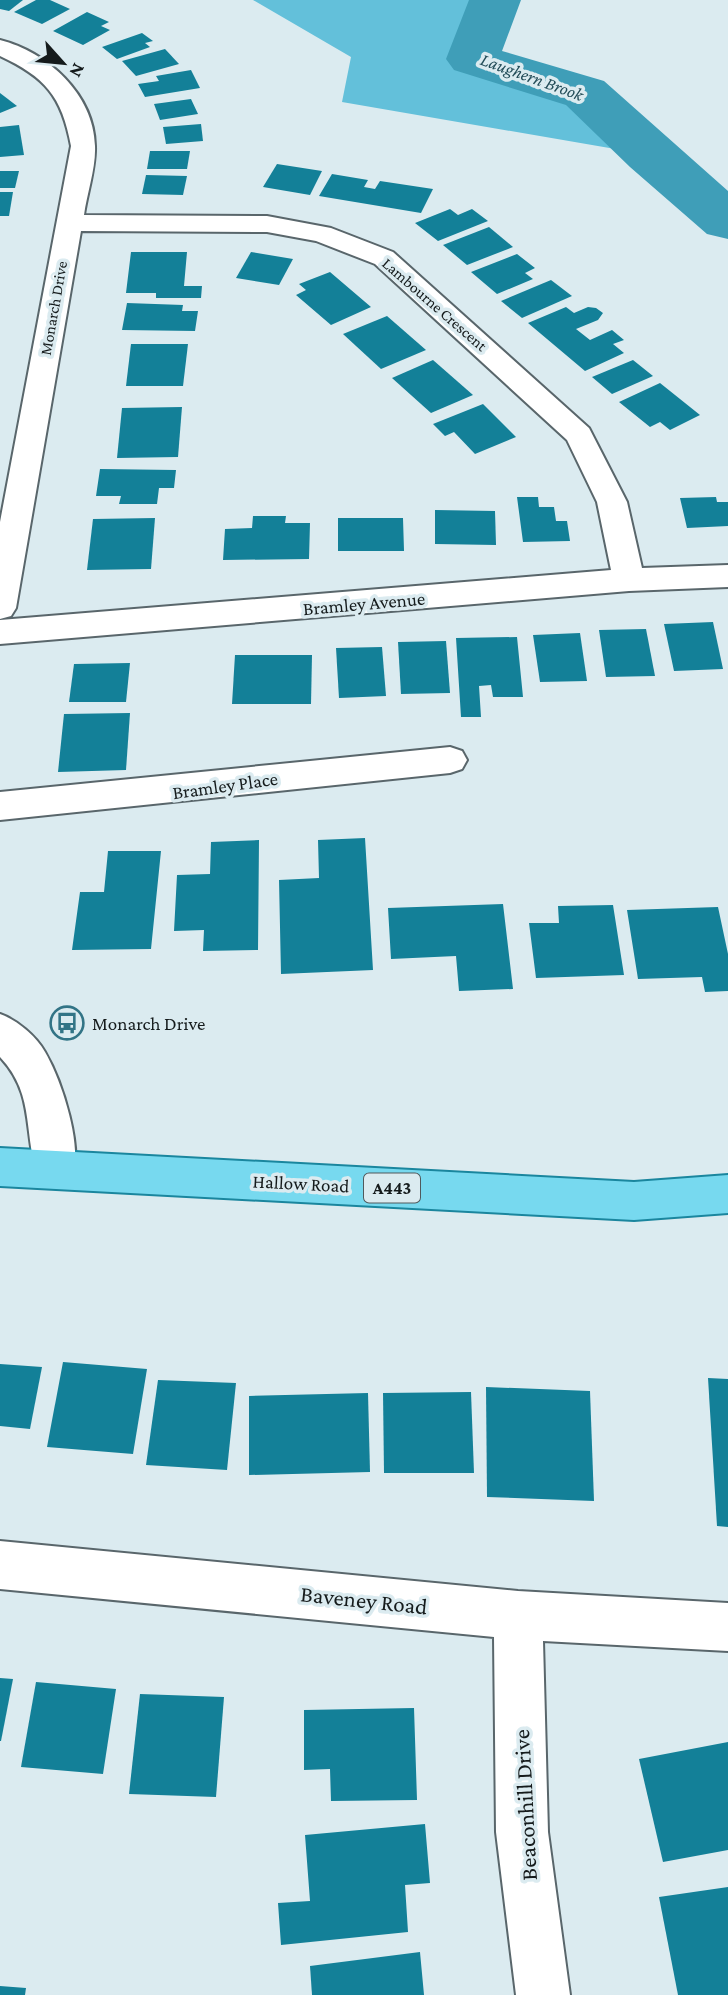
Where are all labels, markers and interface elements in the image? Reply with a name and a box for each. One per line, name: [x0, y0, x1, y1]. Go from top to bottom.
north arrow: [28, 28, 98, 98]
water label: Laughern Brook: [478, 49, 587, 105]
text: N: [65, 60, 90, 81]
street label: Lambourne Crescent: [379, 254, 491, 355]
street label: Monarch Drive: [37, 260, 70, 357]
street label: Bramley Avenue: [302, 588, 426, 619]
street label: Bramley Place: [171, 768, 279, 803]
bus stop icon: Monarch Drive: [48, 1004, 86, 1042]
place label: Monarch Drive: [92, 1013, 205, 1034]
street label: Hallow Road: [252, 1170, 350, 1197]
road number: A443: [364, 1174, 420, 1203]
street label: Baveney Road: [299, 1580, 429, 1620]
street label: Beaconhill Drive: [508, 1729, 542, 1881]

